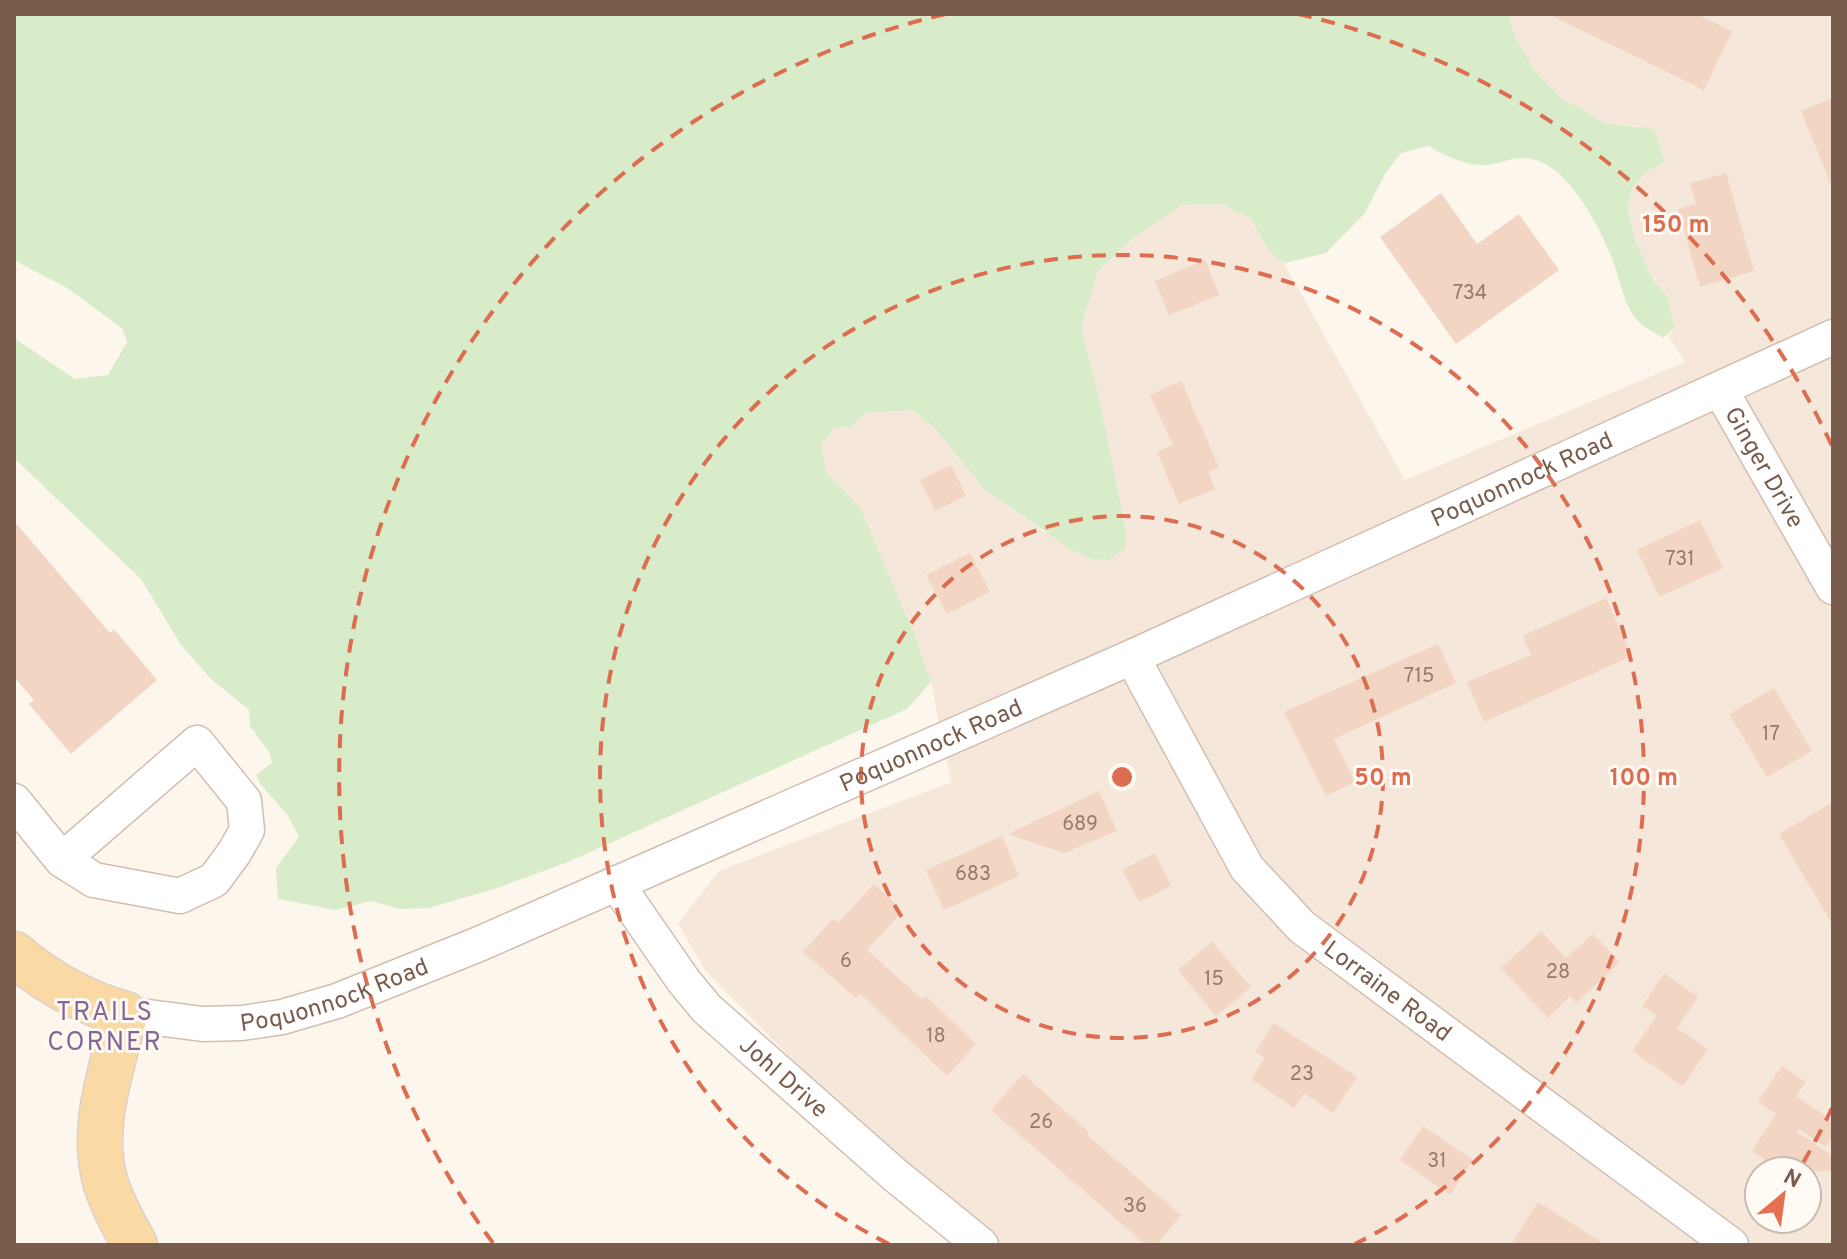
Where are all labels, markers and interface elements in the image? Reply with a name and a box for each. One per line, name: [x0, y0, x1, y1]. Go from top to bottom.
text: 150 m: [1642, 211, 1710, 241]
house number: 734: [1453, 281, 1487, 307]
street label: Ginger Drive: [1716, 402, 1809, 534]
street label: Poquonnock Road: [1427, 426, 1618, 535]
house number: 731: [1665, 547, 1695, 573]
house number: 715: [1404, 664, 1434, 690]
street label: Poquonnock Road: [836, 694, 1028, 801]
house number: 17: [1762, 722, 1780, 748]
centre of rings: [1108, 763, 1136, 791]
text: 50 m: [1354, 764, 1412, 794]
text: 100 m: [1610, 764, 1678, 794]
house number: 689: [1062, 812, 1098, 838]
house number: 683: [955, 862, 991, 888]
street label: Lorraine Road: [1317, 935, 1457, 1050]
house number: 6: [840, 949, 852, 975]
street label: Poquonnock Road: [238, 953, 433, 1040]
house number: 28: [1546, 960, 1570, 986]
house number: 15: [1204, 967, 1224, 993]
district label: TRAILS CORNER: [47, 997, 163, 1060]
house number: 18: [926, 1024, 946, 1050]
street label: Johl Drive: [732, 1031, 833, 1126]
house number: 23: [1290, 1062, 1314, 1088]
house number: 26: [1029, 1110, 1053, 1136]
house number: 31: [1427, 1149, 1447, 1175]
north arrow: [1743, 1155, 1823, 1235]
text: N: [1778, 1164, 1805, 1195]
house number: 36: [1123, 1194, 1147, 1220]

